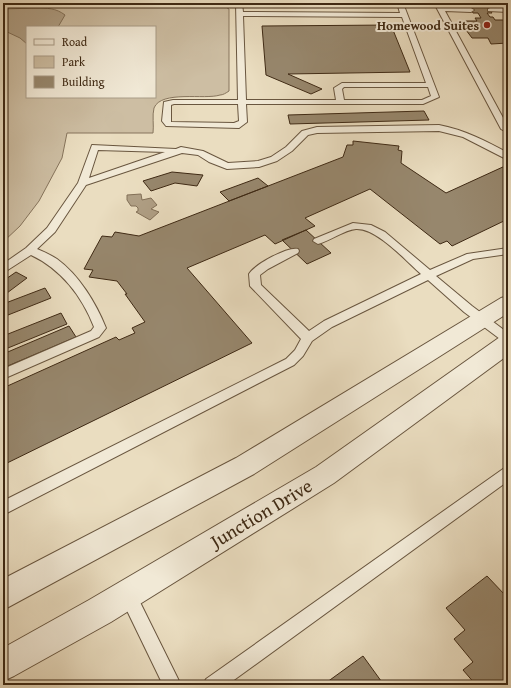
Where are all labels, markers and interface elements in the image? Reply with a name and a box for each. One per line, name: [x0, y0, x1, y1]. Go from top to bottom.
place label: Homewood Suites: [377, 16, 479, 35]
marker: Homewood Suites: [482, 20, 492, 30]
legend: [26, 26, 156, 98]
text: Road: [62, 33, 88, 50]
text: Park: [62, 53, 86, 70]
text: Building: [62, 73, 105, 90]
street label: Junction Drive: [203, 471, 317, 556]

